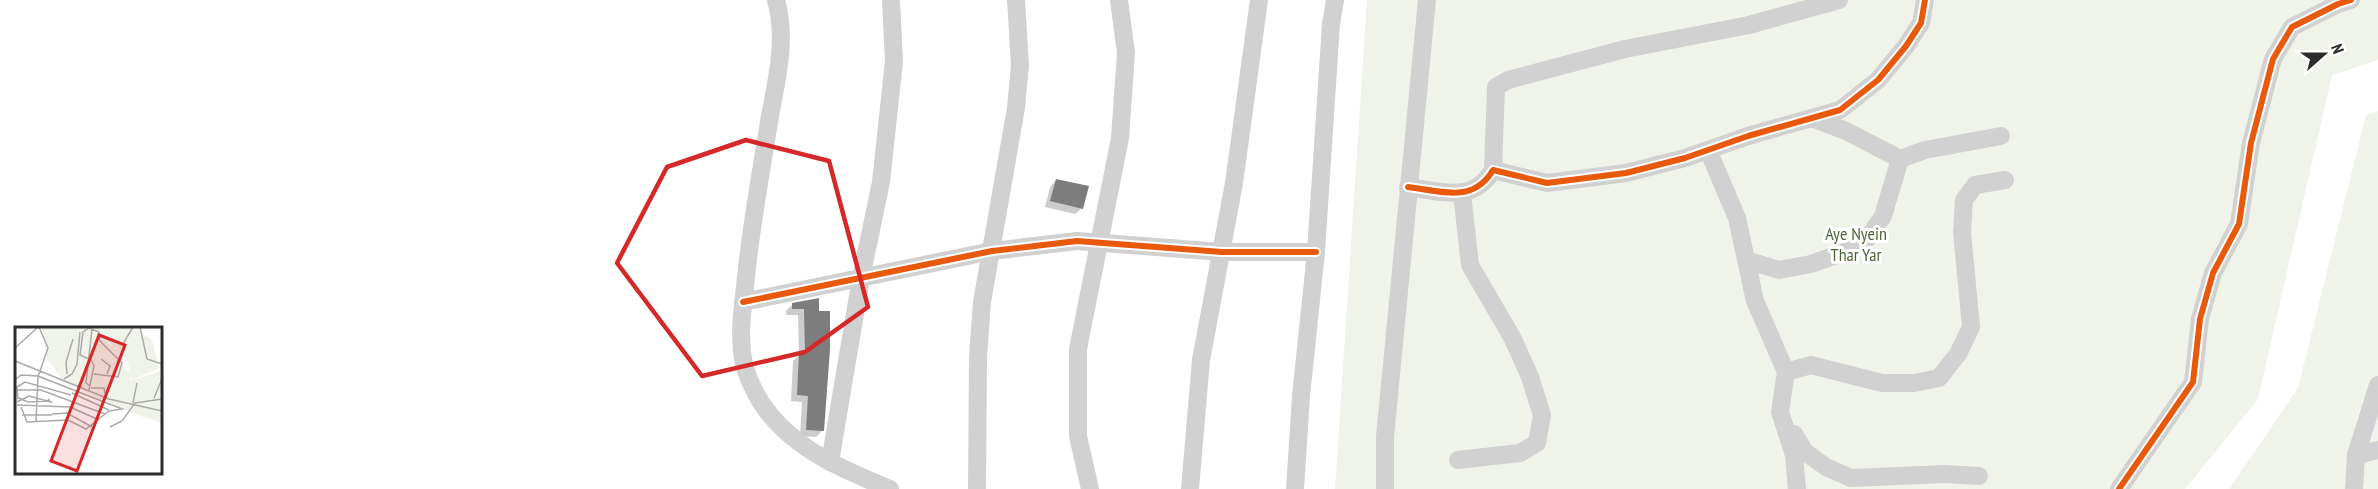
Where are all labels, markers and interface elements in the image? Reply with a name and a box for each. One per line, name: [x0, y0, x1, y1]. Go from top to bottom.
north arrow: [2294, 24, 2354, 84]
text: N: [2327, 41, 2349, 56]
park label: Aye Nyein Thar Yar: [1825, 222, 1887, 266]
inset map: [15, 327, 162, 474]

